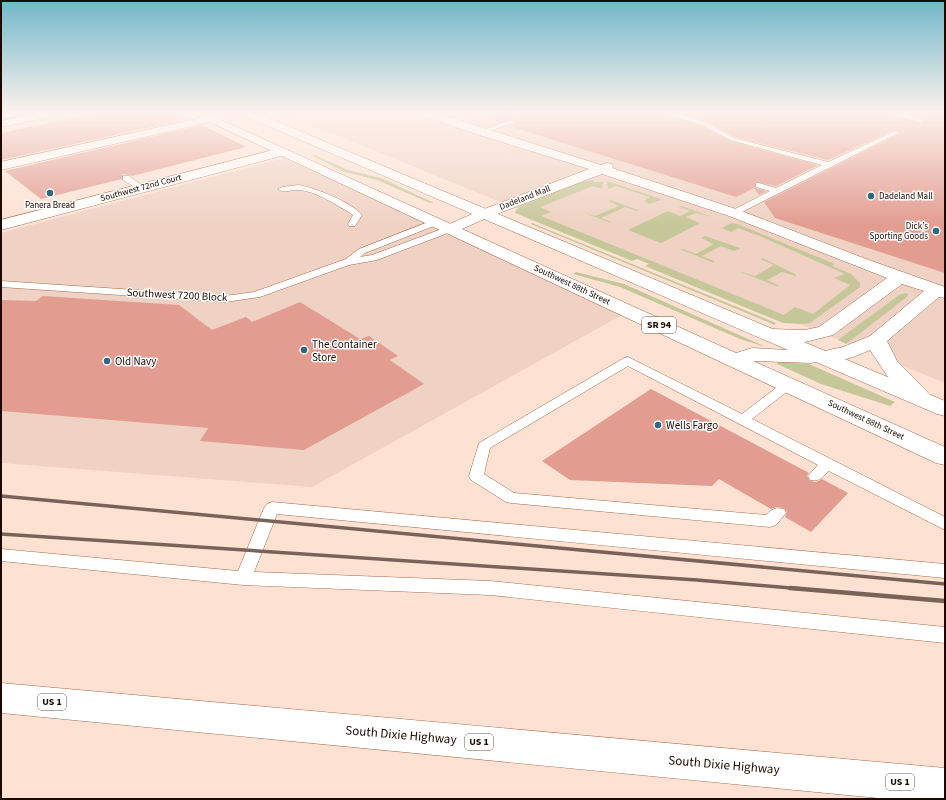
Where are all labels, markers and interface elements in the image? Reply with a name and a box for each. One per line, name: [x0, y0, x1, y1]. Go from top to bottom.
street label: Southwest 72nd Court: [99, 171, 183, 205]
street label: Dadeland Mall: [498, 182, 552, 214]
marker: Panera Bread: [45, 188, 55, 198]
place label: Dadeland Mall: [879, 190, 933, 203]
marker: Dadeland Mall: [866, 191, 876, 201]
place label: Panera Bread: [25, 199, 75, 212]
place label: Dick's Sporting Goods: [870, 220, 928, 243]
marker: Dick's Sporting Goods: [931, 226, 941, 236]
street label: Southwest 88th Street: [532, 262, 612, 308]
street label: Southwest 7200 Block: [126, 285, 228, 305]
road number: SR 94: [642, 317, 676, 333]
place label: The Container Store: [312, 337, 377, 365]
marker: The Container Store: [299, 345, 309, 355]
place label: Old Navy: [115, 354, 156, 369]
marker: Old Navy: [102, 356, 112, 366]
street label: Southwest 88th Street: [826, 397, 906, 443]
place label: Wells Fargo: [666, 418, 718, 433]
marker: Wells Fargo: [653, 420, 663, 430]
road number: US 1: [38, 694, 66, 710]
street label: South Dixie Highway: [345, 721, 457, 749]
road number: US 1: [465, 734, 493, 750]
street label: South Dixie Highway: [668, 751, 780, 779]
road number: US 1: [886, 774, 914, 790]

